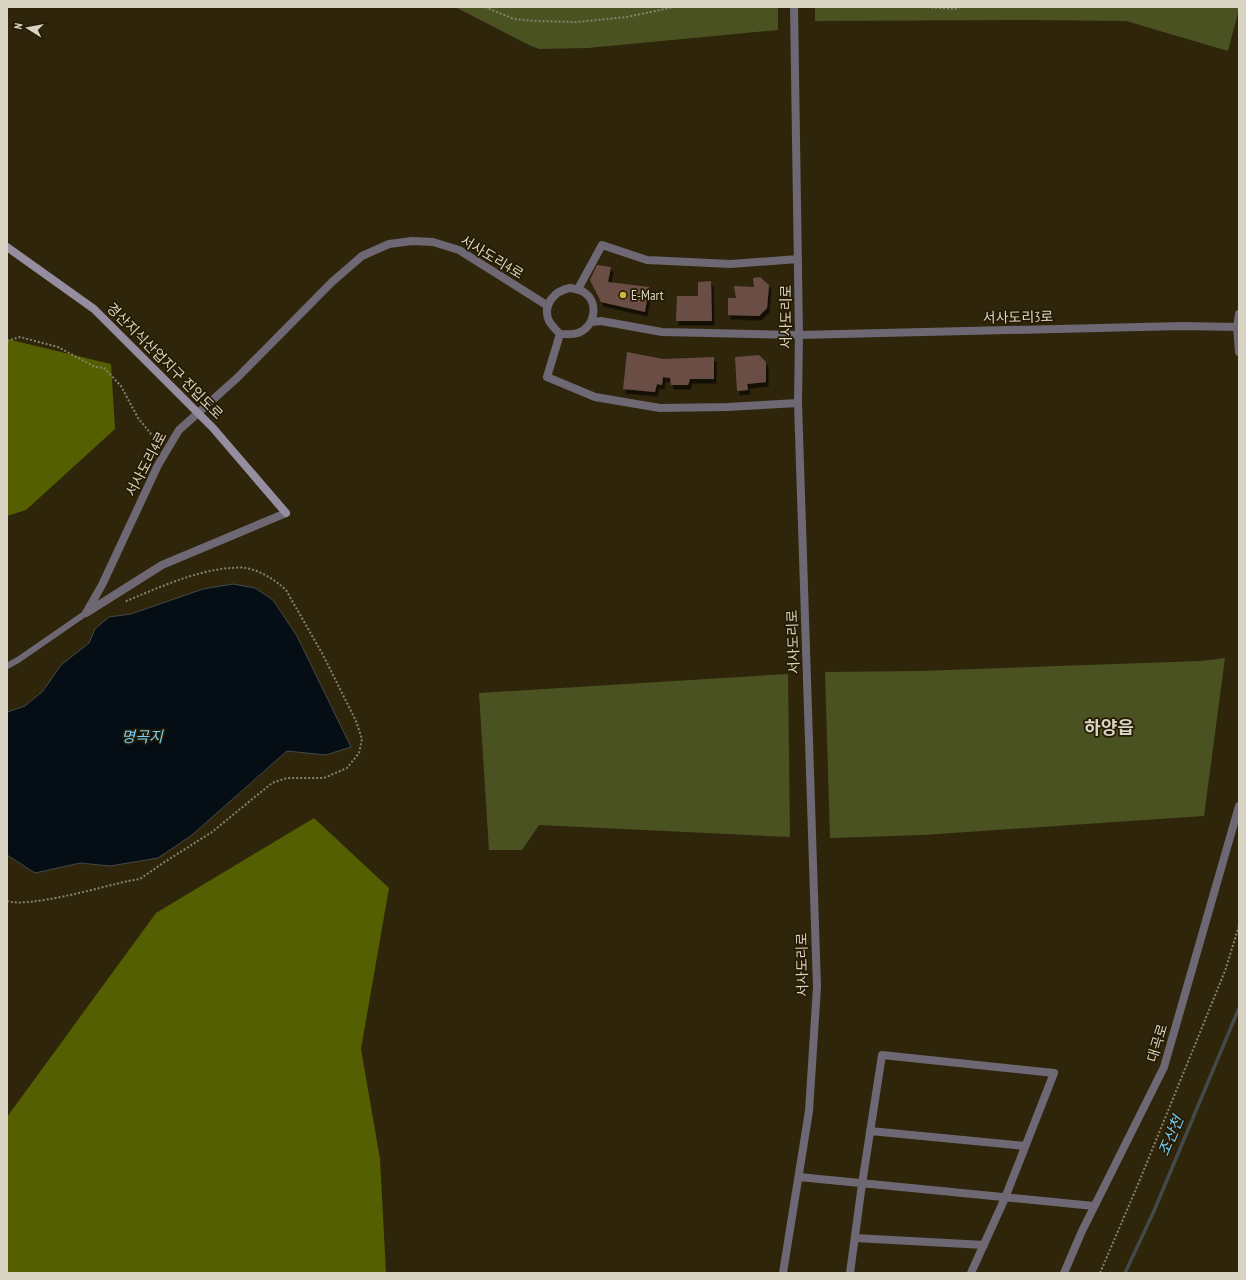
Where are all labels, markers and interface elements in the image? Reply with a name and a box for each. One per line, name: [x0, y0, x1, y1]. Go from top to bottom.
north arrow: [8, 8, 48, 48]
text: N: [11, 22, 26, 30]
street label: 서사도리4로: [457, 231, 527, 283]
street label: 서사도리로: [777, 285, 795, 349]
place label: E-Mart: [631, 286, 664, 304]
marker: E-Mart: [618, 290, 628, 300]
street label: 경산지식산업지구 진입도로: [103, 299, 227, 423]
street label: 서사도리3로: [982, 307, 1054, 327]
street label: 서사도리4로: [121, 428, 171, 499]
street label: 서사도리로: [783, 609, 803, 674]
district label: 하양읍: [1084, 716, 1134, 739]
water label: 명곡지: [121, 727, 164, 746]
street label: 서사도리로: [792, 933, 812, 997]
street label: 대곡로: [1143, 1022, 1171, 1064]
water label: 조산천: [1154, 1111, 1188, 1159]

